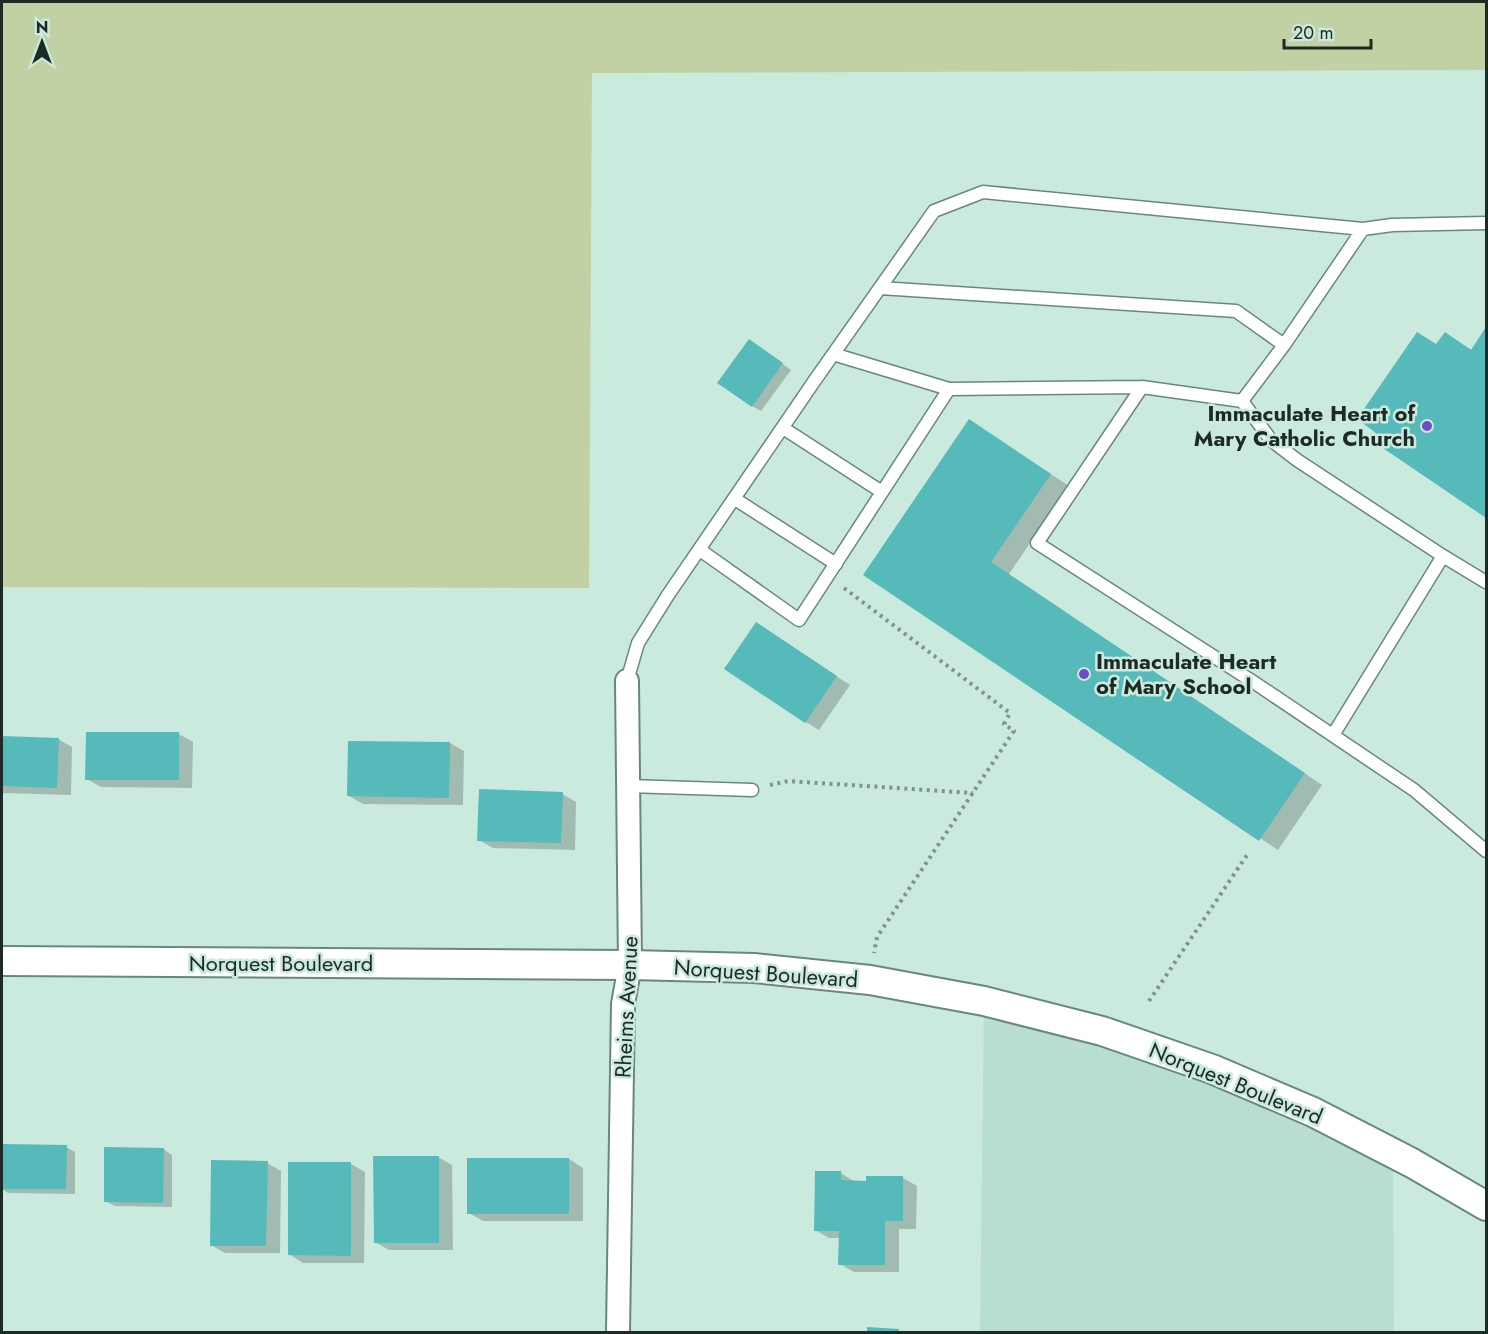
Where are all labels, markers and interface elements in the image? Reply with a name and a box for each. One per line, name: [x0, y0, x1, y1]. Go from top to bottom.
north arrow: [12, 12, 72, 72]
scale bar: [1284, 12, 1371, 50]
text: N: [36, 16, 48, 39]
text: 20 m: [1293, 20, 1333, 46]
place label: Immaculate Heart of Mary Catholic Church: [1194, 397, 1416, 454]
marker: Immaculate Heart of Mary Catholic Church: [1420, 419, 1434, 433]
place label: Immaculate Heart of Mary School: [1096, 645, 1276, 702]
marker: Immaculate Heart of Mary School: [1077, 667, 1091, 681]
street label: Rheims Avenue: [606, 935, 646, 1079]
street label: Norquest Boulevard: [189, 947, 373, 979]
street label: Norquest Boulevard: [673, 951, 859, 995]
street label: Norquest Boulevard: [1144, 1034, 1328, 1132]

